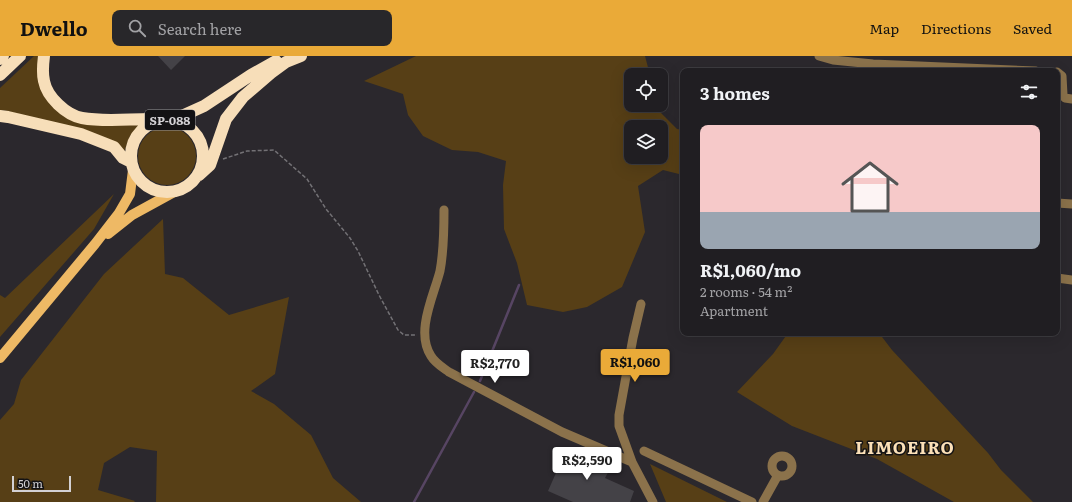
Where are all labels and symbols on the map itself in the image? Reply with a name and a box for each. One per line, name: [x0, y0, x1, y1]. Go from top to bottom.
road number: SP-088: [145, 110, 195, 130]
pin: R$1,060: [598, 349, 672, 383]
pin: R$2,770: [458, 350, 532, 384]
district label: LIMOEIRO: [855, 434, 955, 459]
pin: R$2,590: [550, 447, 624, 481]
scale bar: [12, 474, 71, 493]

